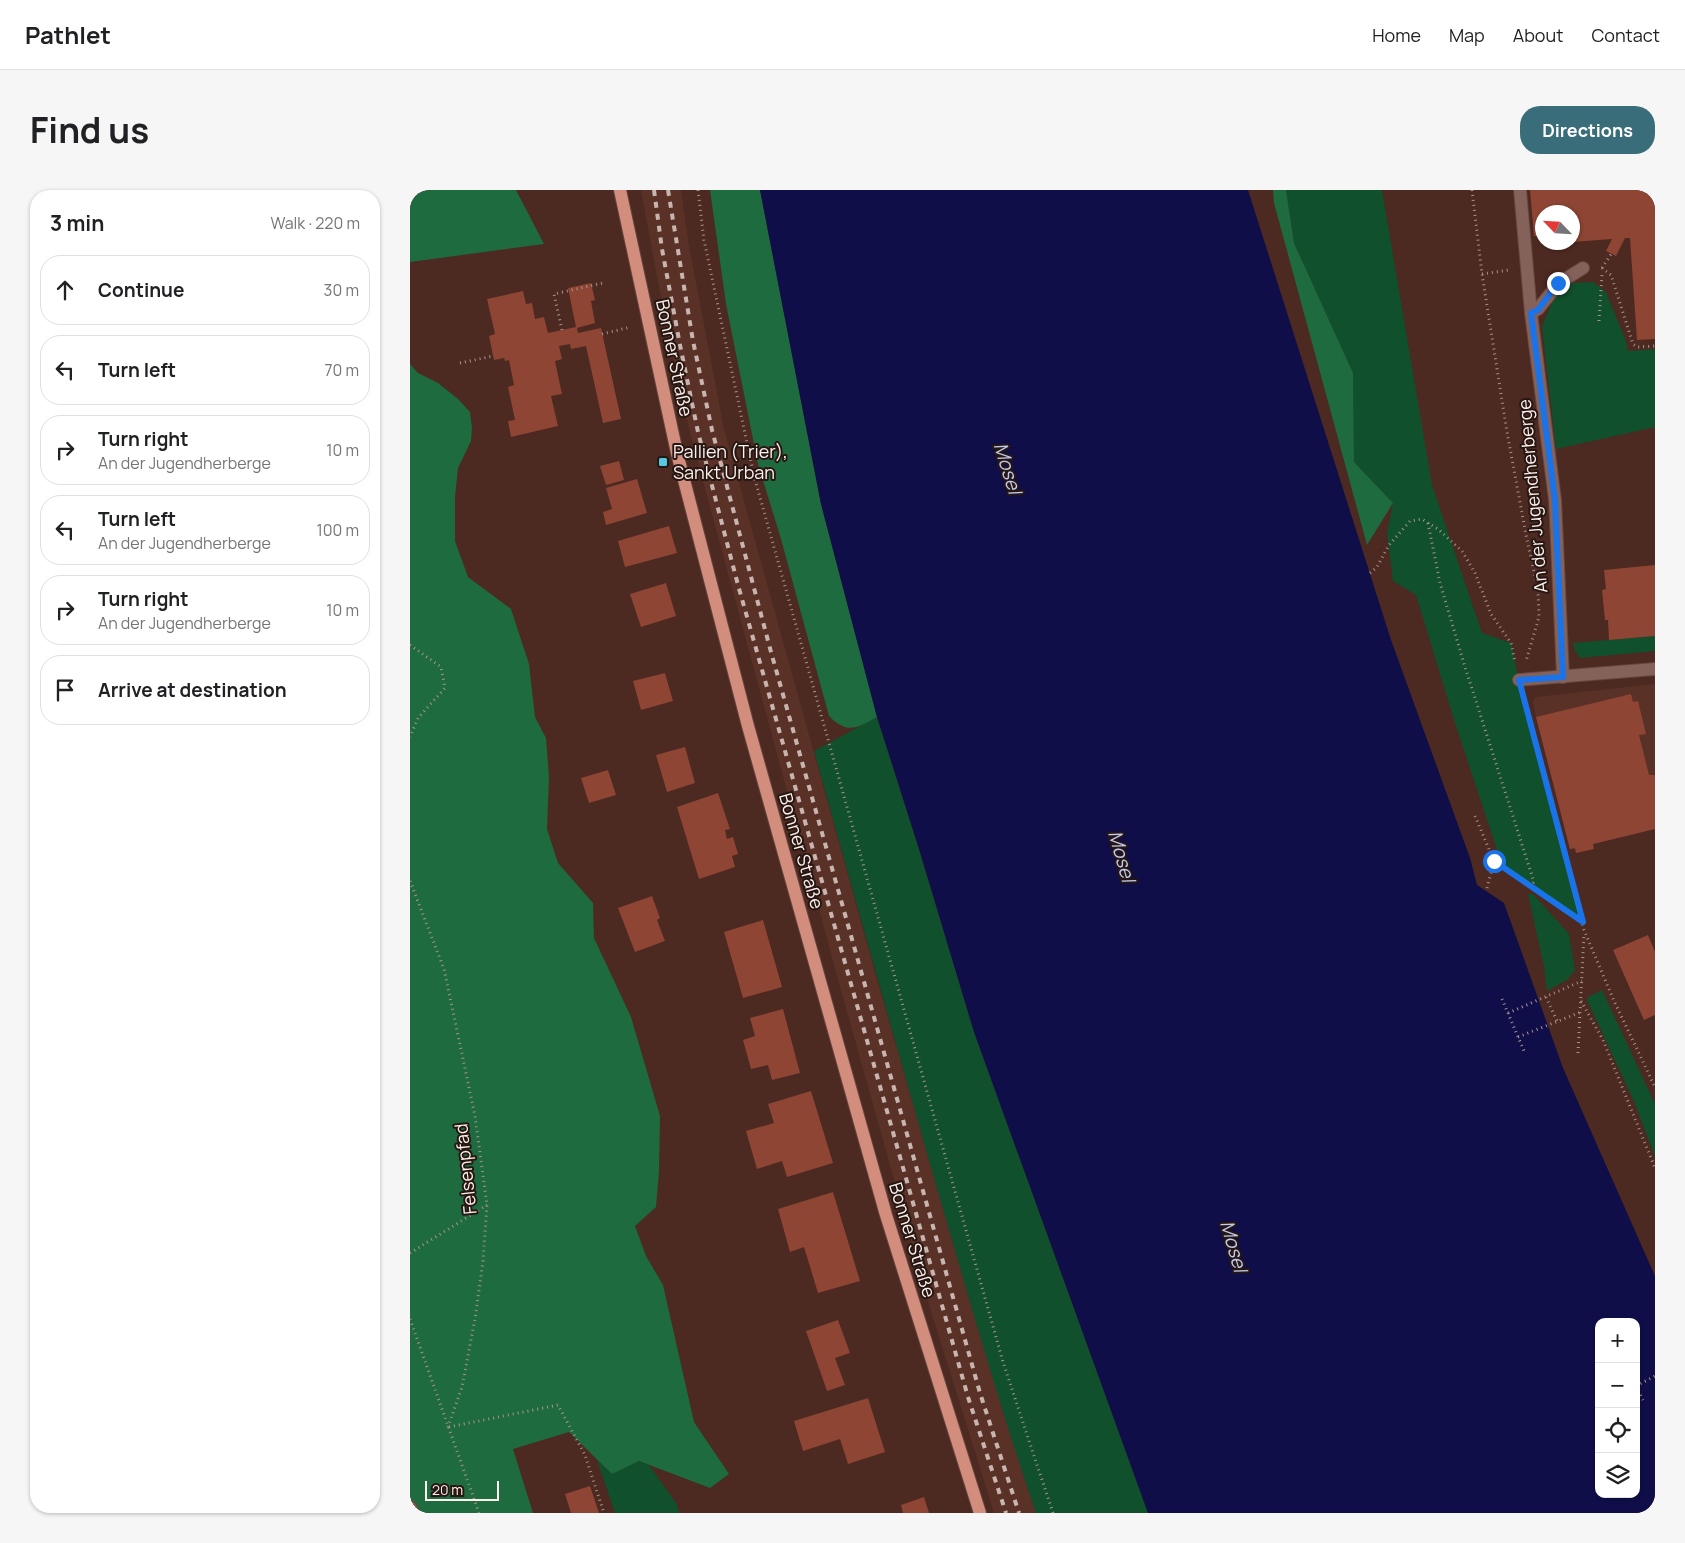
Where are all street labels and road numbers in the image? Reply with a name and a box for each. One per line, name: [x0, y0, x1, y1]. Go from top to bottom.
street label: Bonner Straße: [651, 297, 699, 419]
street label: An der Jugendherberge: [1512, 398, 1552, 594]
street label: Bonner Straße: [774, 790, 830, 911]
street label: Felsenpfad: [448, 1122, 482, 1216]
street label: Bonner Straße: [884, 1179, 942, 1300]

